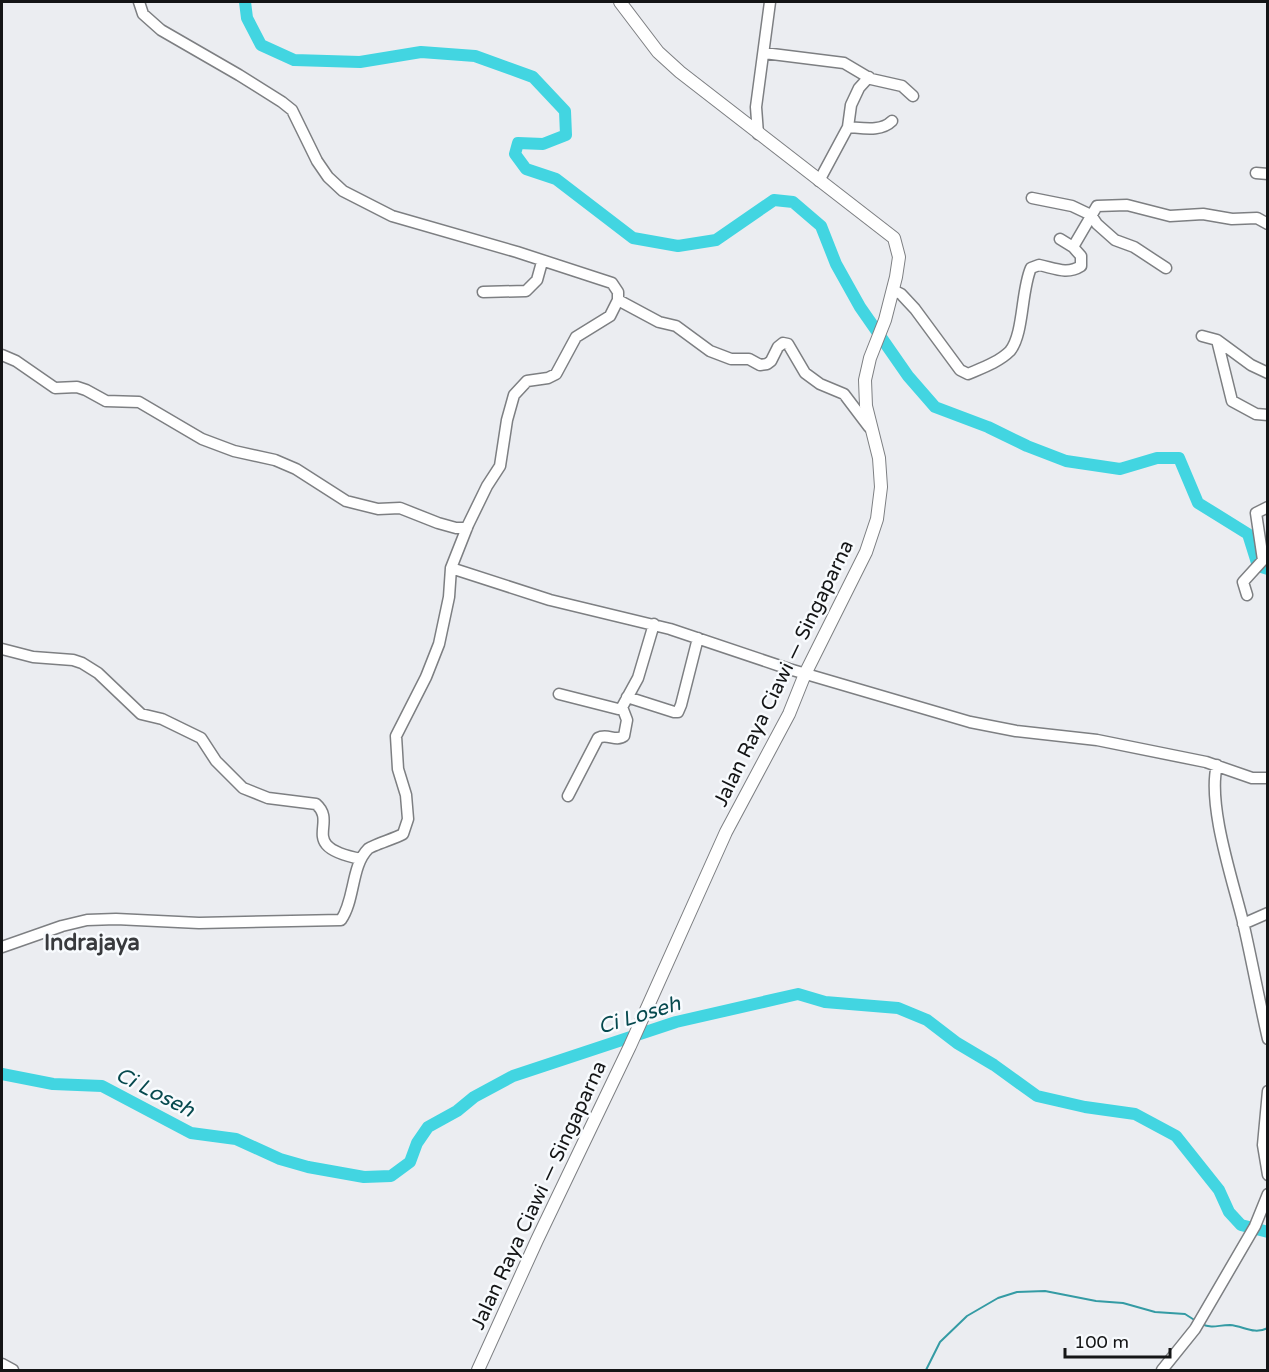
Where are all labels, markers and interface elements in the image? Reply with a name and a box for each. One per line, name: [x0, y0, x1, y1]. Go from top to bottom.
street label: Jalan Raya Ciawi — Singaparna: [709, 536, 859, 811]
district label: Indrajaya: [44, 930, 140, 956]
water label: Ci Loseh: [595, 991, 685, 1040]
street label: Jalan Raya Ciawi — Singaparna: [466, 1057, 612, 1334]
water label: Ci Loseh: [111, 1062, 199, 1123]
scale bar: [1065, 1321, 1170, 1359]
text: 100 m: [1074, 1331, 1129, 1353]

